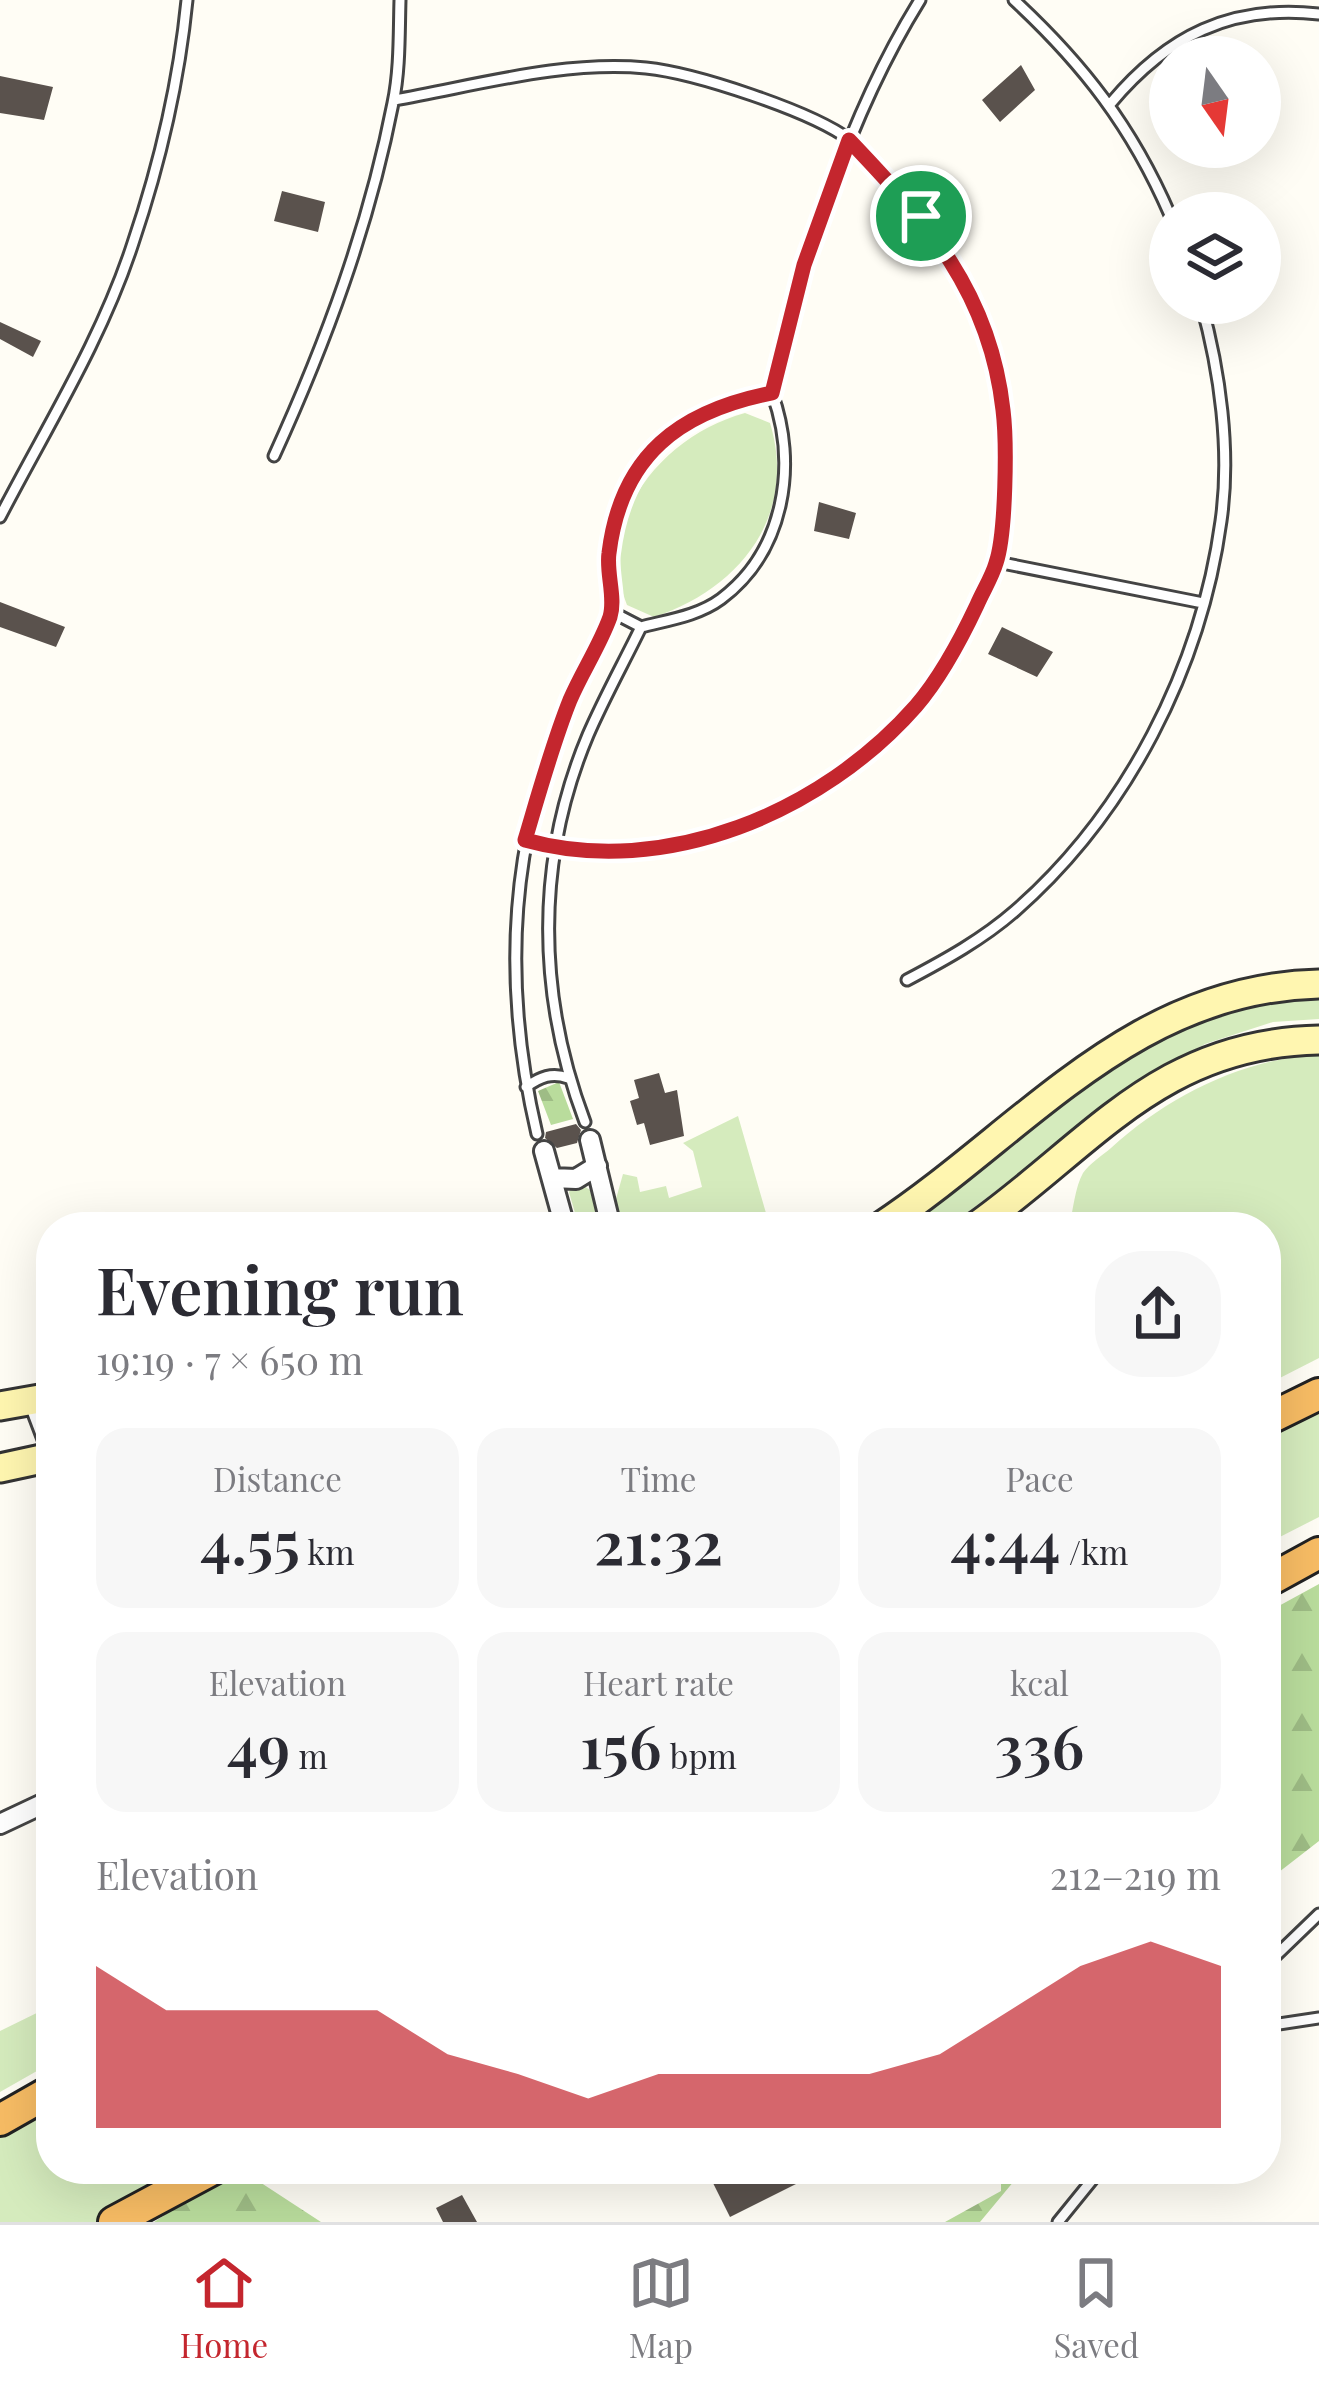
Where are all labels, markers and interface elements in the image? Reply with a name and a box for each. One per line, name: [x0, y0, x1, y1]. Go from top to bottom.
north arrow: [1149, 36, 1281, 168]
map controls: [1149, 36, 1281, 324]
pin: [870, 165, 972, 267]
icon: arrive: [888, 183, 954, 249]
button: layers: [1149, 192, 1281, 324]
text: Evening run: [96, 1244, 464, 1332]
button: share: [1095, 1251, 1221, 1377]
text: 19:19 · 7 × 650 m: [96, 1333, 363, 1385]
text: Distance: [213, 1456, 342, 1500]
text: Time: [620, 1456, 697, 1500]
text: Pace: [1005, 1456, 1074, 1500]
text: 4.55: [200, 1500, 300, 1580]
text: 21:32: [594, 1500, 723, 1580]
text: 4:44: [951, 1500, 1060, 1580]
text: km: [300, 1529, 355, 1573]
text: /km: [1060, 1529, 1128, 1573]
text: Elevation: [209, 1660, 346, 1704]
text: Heart rate: [583, 1660, 734, 1704]
text: kcal: [1010, 1660, 1069, 1704]
text: 49: [227, 1704, 290, 1784]
text: 156: [580, 1704, 662, 1784]
text: 336: [995, 1704, 1084, 1784]
text: m: [290, 1733, 328, 1777]
text: bpm: [662, 1733, 737, 1777]
text: Elevation: [96, 1848, 258, 1900]
text: 212–219 m: [1050, 1848, 1221, 1900]
tab: Home: [180, 2250, 268, 2366]
tab: Map: [628, 2250, 694, 2366]
tab: Saved: [1053, 2250, 1139, 2366]

